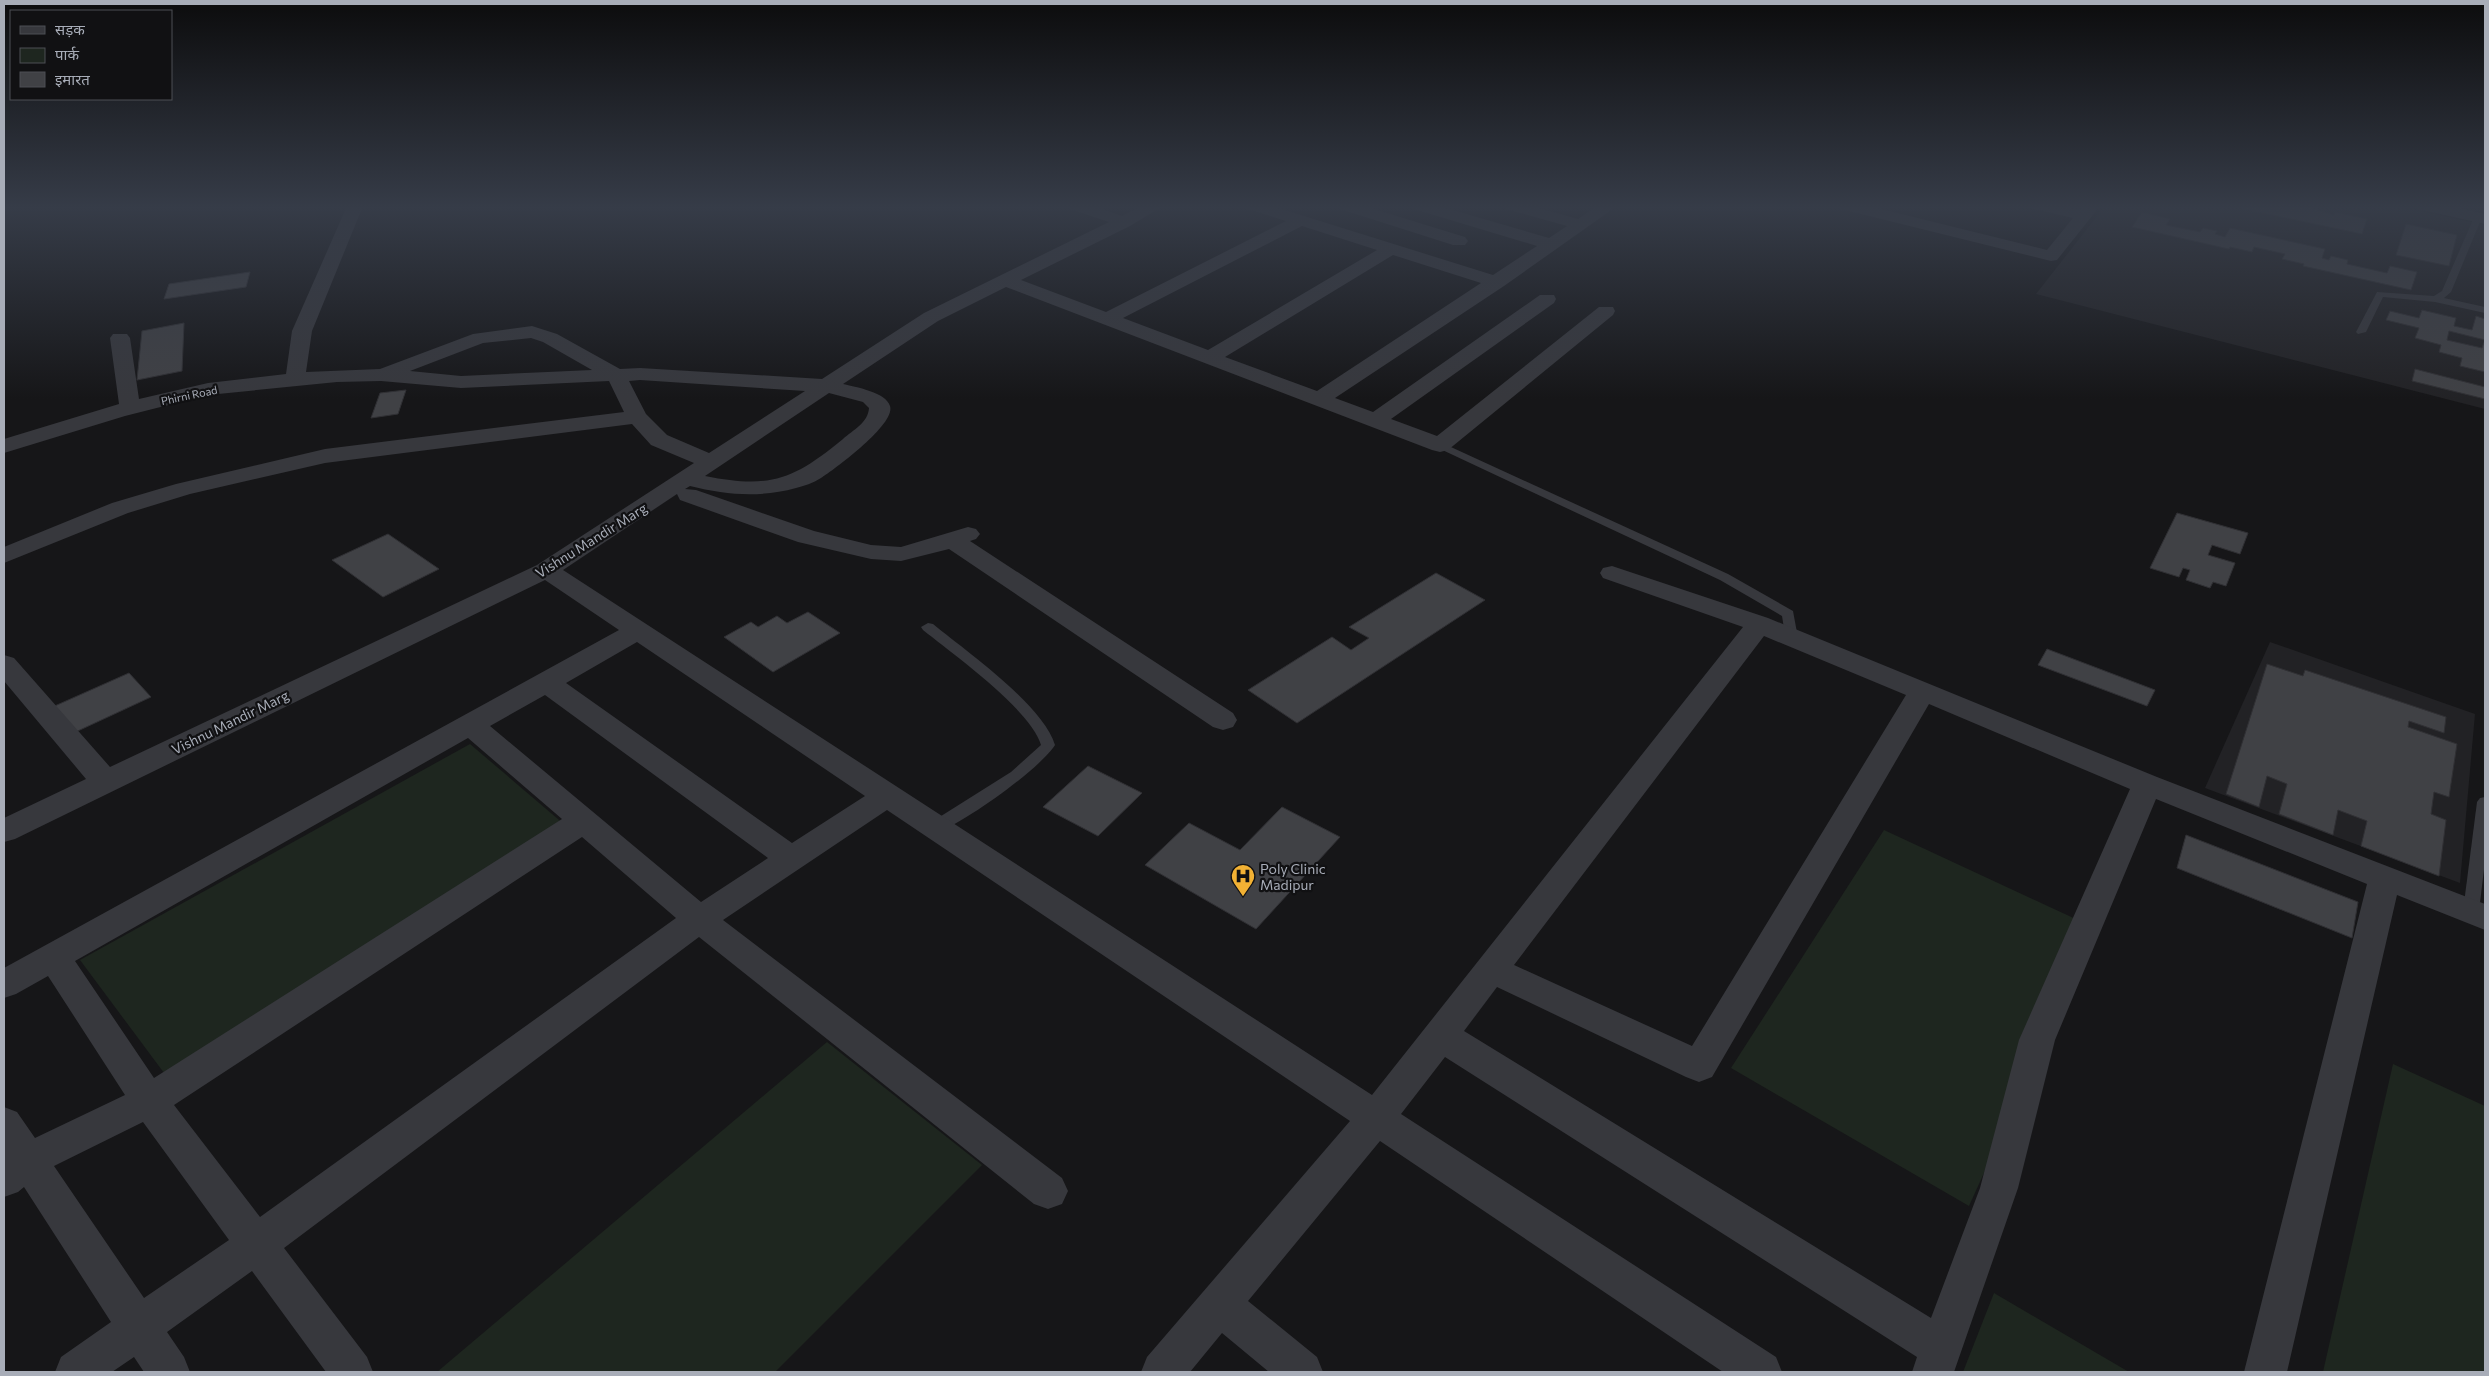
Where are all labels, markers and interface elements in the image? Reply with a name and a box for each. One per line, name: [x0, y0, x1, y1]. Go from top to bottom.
legend: [10, 10, 172, 100]
text: सड़क: [55, 20, 85, 38]
text: पार्क: [55, 45, 79, 63]
text: इमारत: [55, 70, 90, 88]
street label: Phirni Road: [160, 383, 218, 407]
street label: Vishnu Mandir Marg: [532, 499, 650, 581]
street label: Vishnu Mandir Marg: [169, 686, 292, 758]
place label: Poly Clinic Madipur: [1260, 860, 1326, 893]
hospital icon: Poly Clinic Madipur: [1230, 863, 1256, 897]

